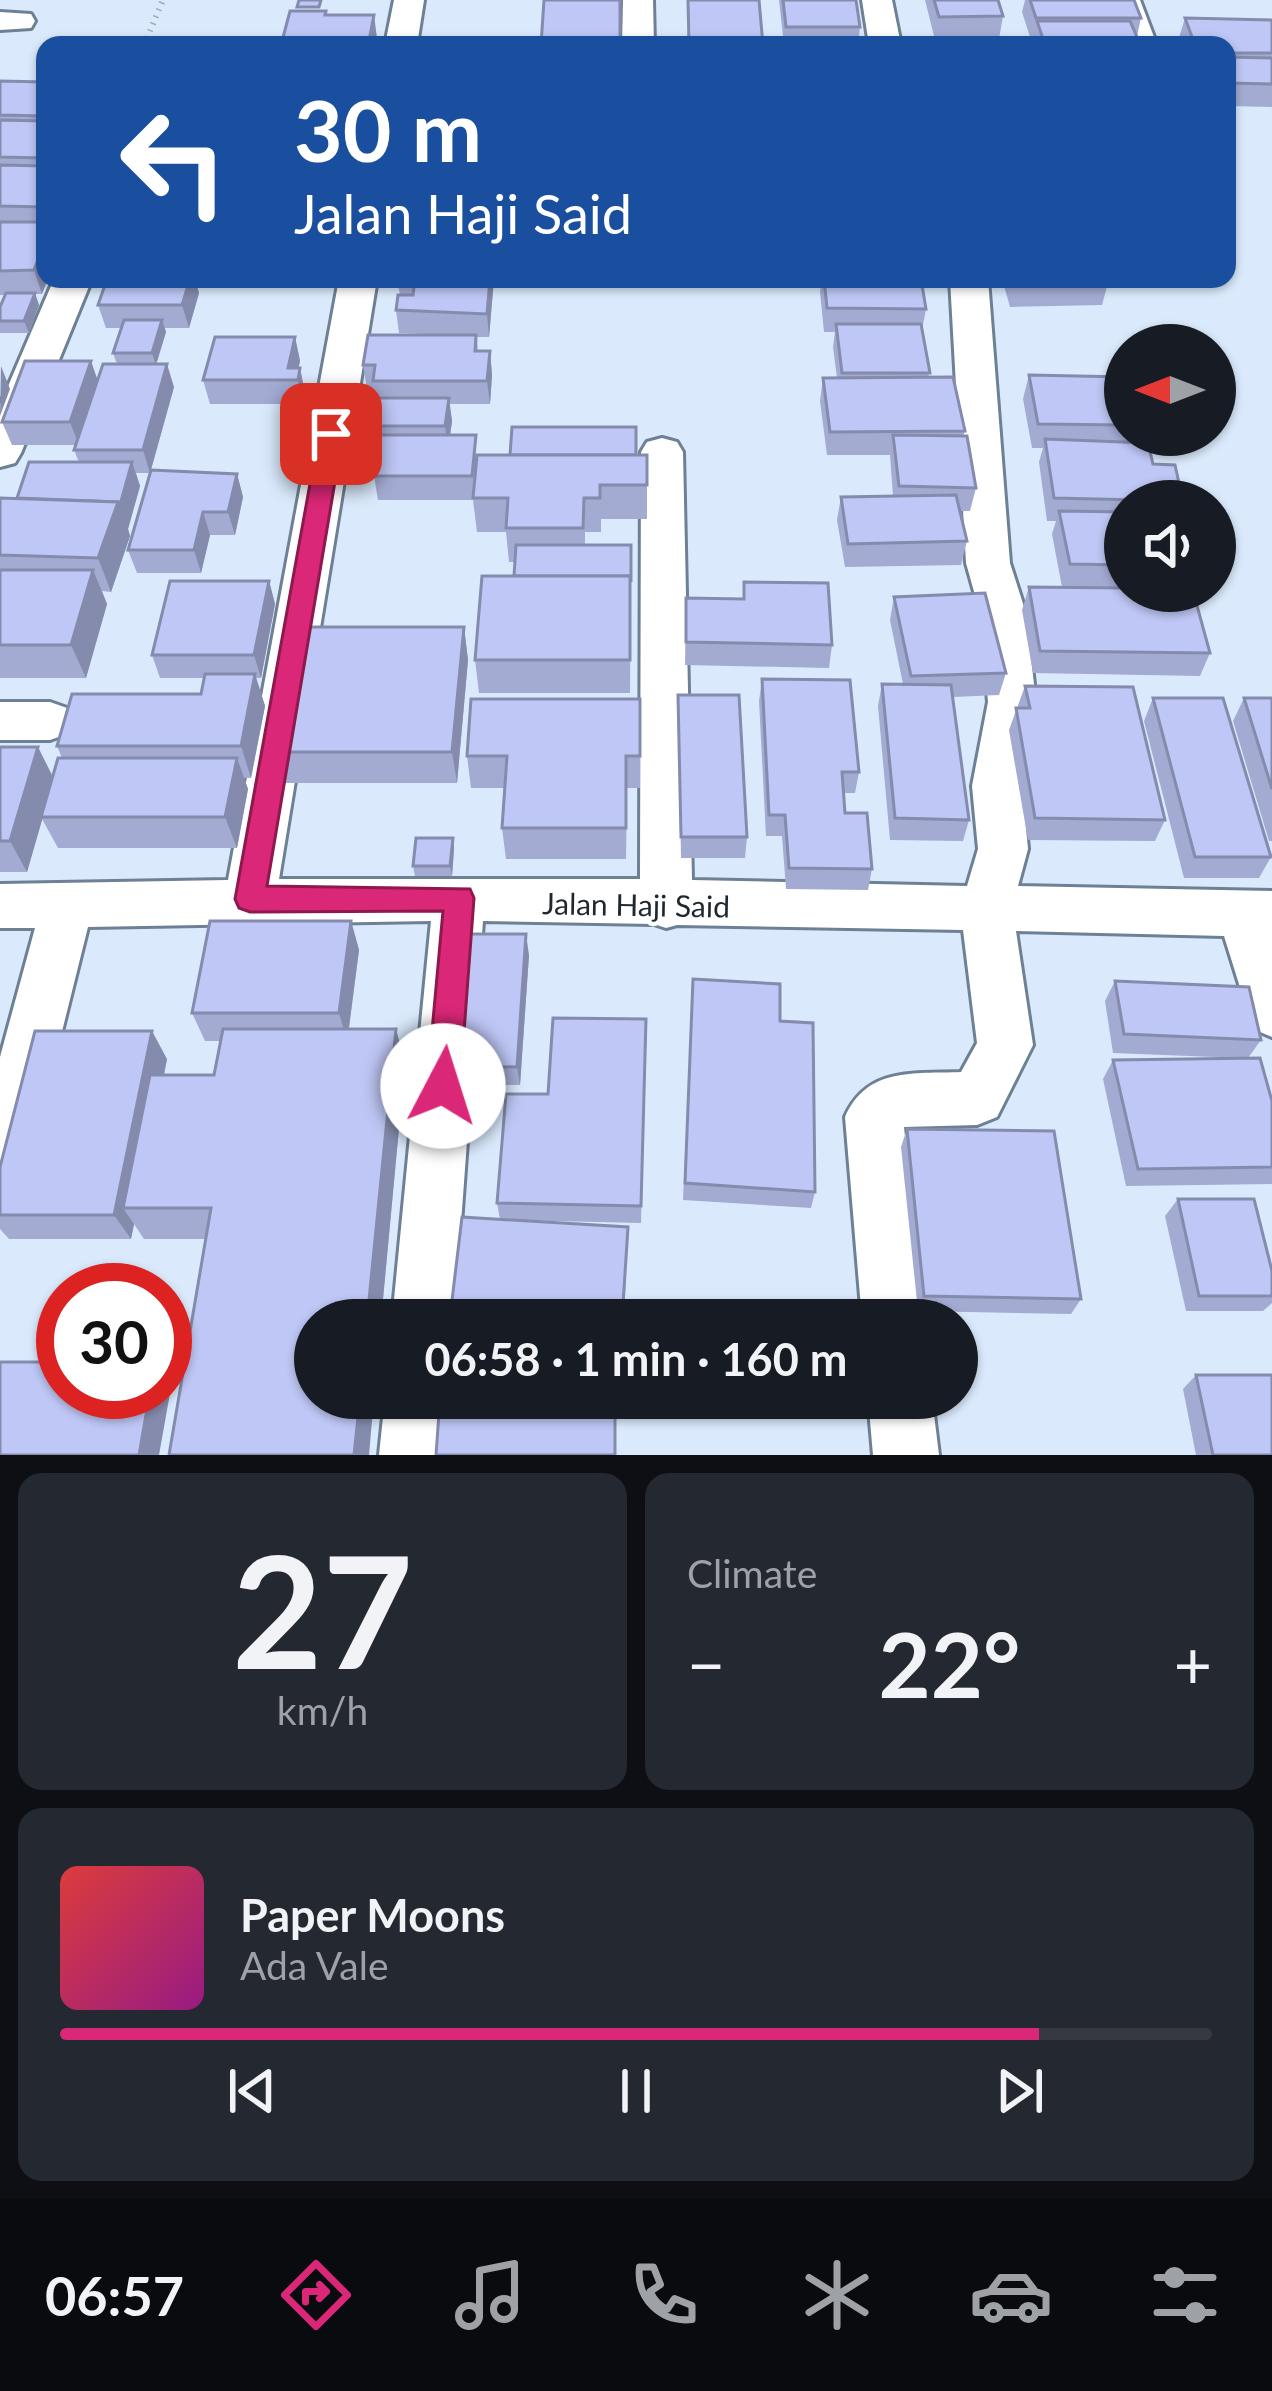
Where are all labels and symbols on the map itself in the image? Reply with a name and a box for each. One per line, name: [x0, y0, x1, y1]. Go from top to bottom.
north arrow: [1104, 324, 1236, 456]
pin: [280, 383, 382, 485]
street label: Jalan Haji Said: [542, 884, 730, 924]
position arrow: [380, 1023, 506, 1149]
speed limit sign: 30: [36, 1263, 192, 1419]

